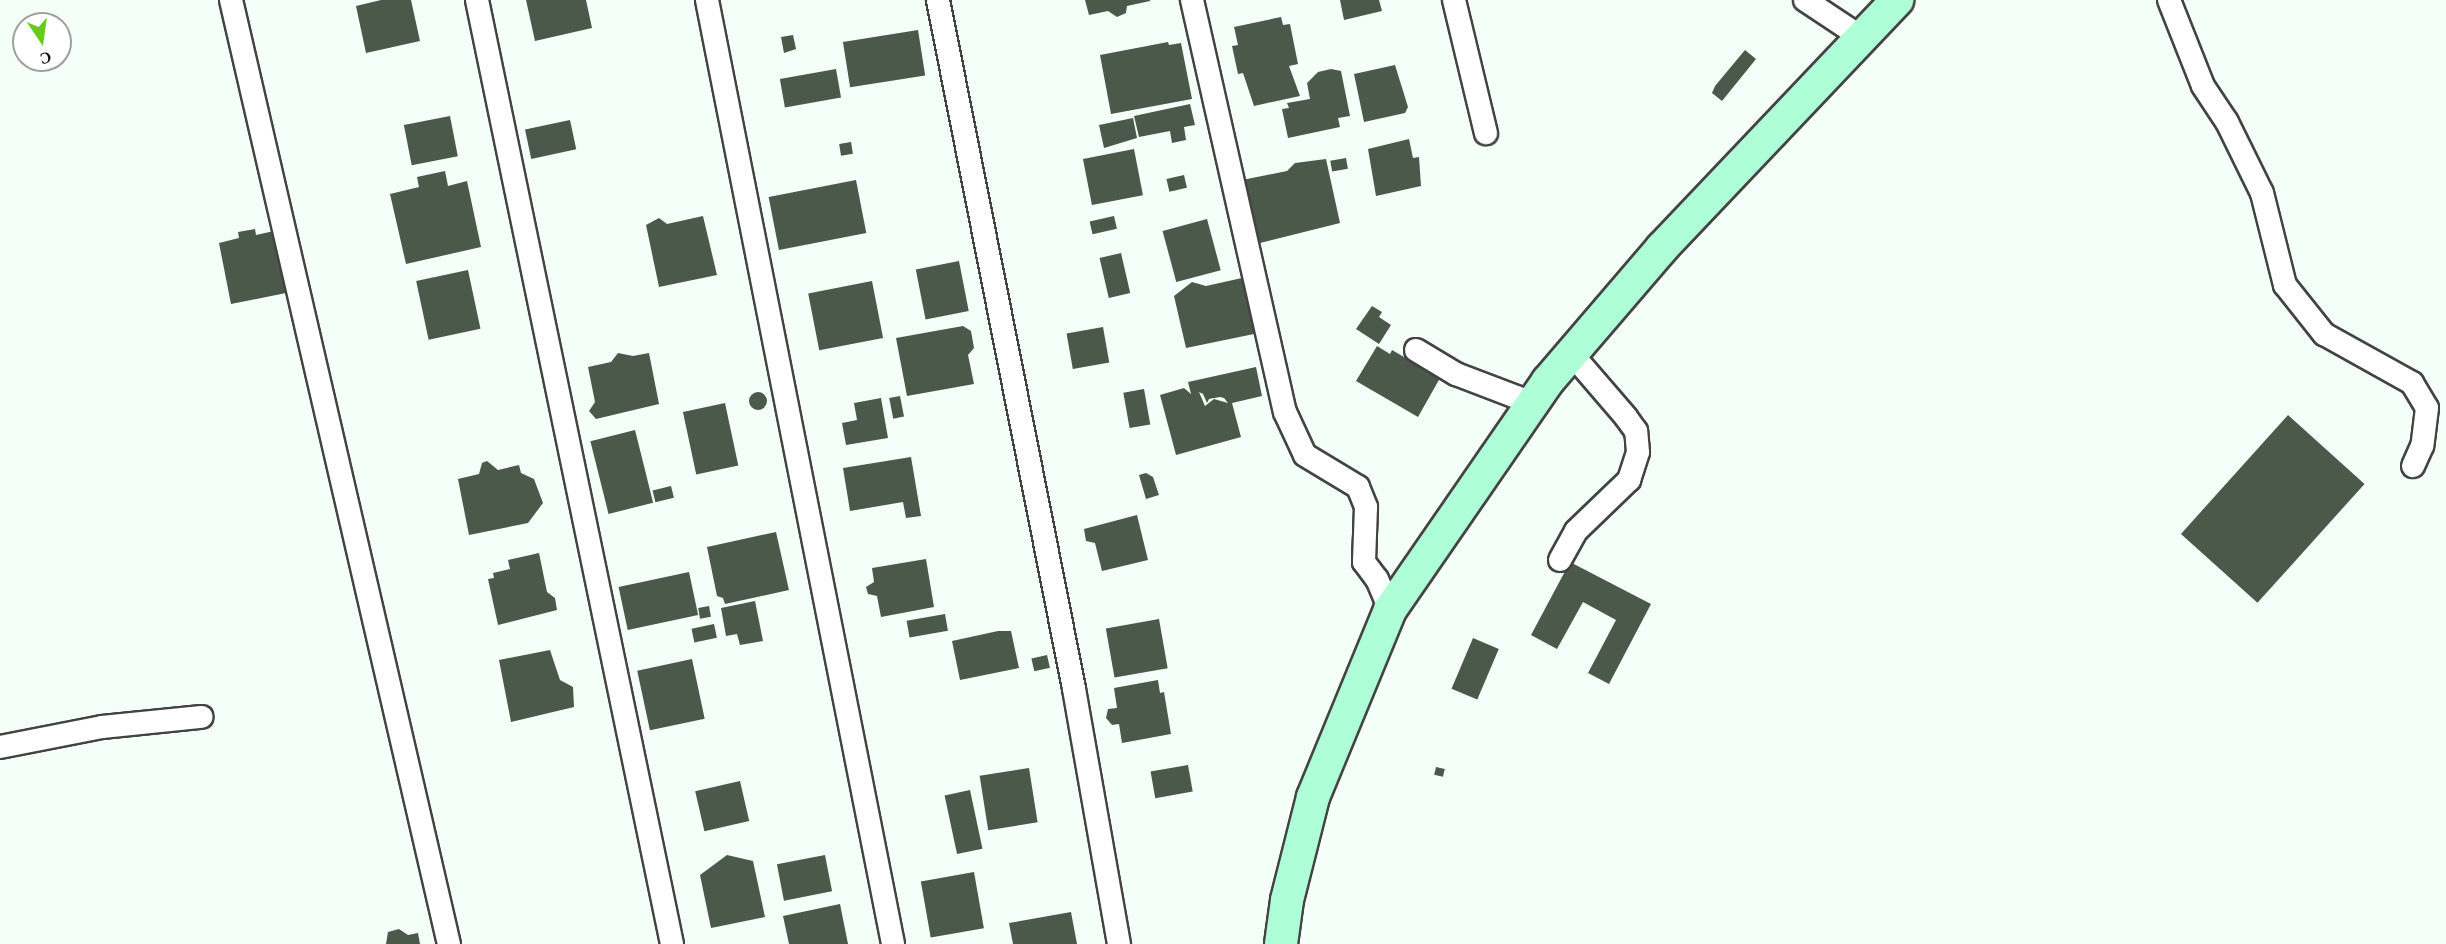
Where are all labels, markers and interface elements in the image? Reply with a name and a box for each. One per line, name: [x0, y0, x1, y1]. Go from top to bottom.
north arrow: [12, 12, 72, 72]
text: С: [37, 45, 54, 71]

